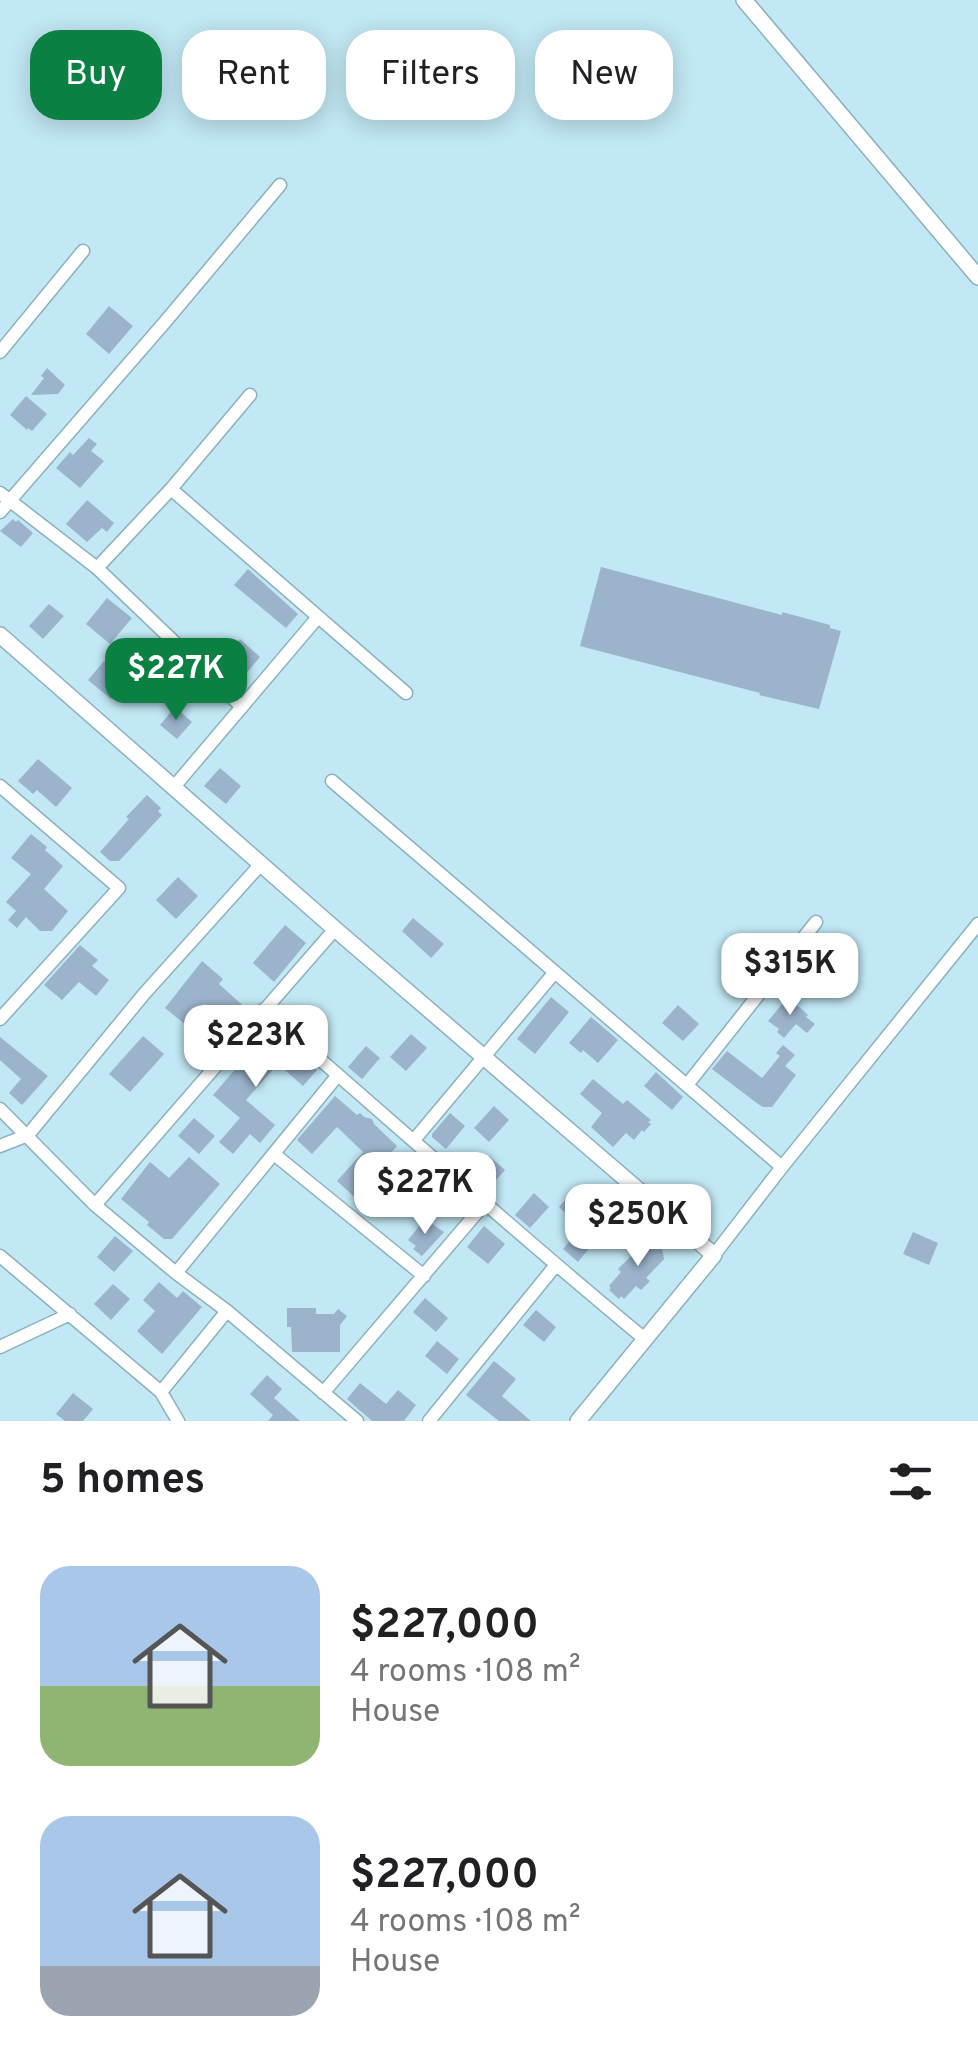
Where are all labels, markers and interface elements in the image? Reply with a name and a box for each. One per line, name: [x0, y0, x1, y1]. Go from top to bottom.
chip: Buy: [30, 30, 162, 120]
chip: Rent: [182, 30, 326, 120]
chip: Filters: [346, 30, 515, 120]
chip: New: [535, 30, 673, 120]
pin: $227K: [106, 638, 246, 723]
text: $227K: [127, 650, 225, 690]
pin: $315K: [720, 933, 860, 1018]
text: $315K: [743, 945, 837, 985]
pin: $223K: [186, 1005, 326, 1090]
text: $223K: [206, 1017, 306, 1057]
pin: $227K: [355, 1152, 495, 1237]
text: $227K: [376, 1164, 474, 1204]
pin: $250K: [568, 1184, 708, 1269]
text: $250K: [587, 1196, 689, 1236]
icon: filters: [883, 1454, 938, 1509]
text: 5 homes: [40, 1455, 205, 1508]
text: $227,000: [350, 1600, 539, 1653]
icon: home: [120, 1606, 240, 1726]
text: 4 rooms · 108 m²: [350, 1653, 581, 1693]
text: House: [350, 1693, 440, 1733]
text: $227,000: [350, 1850, 539, 1903]
icon: home: [120, 1856, 240, 1976]
text: 4 rooms · 108 m²: [350, 1903, 581, 1943]
text: House: [350, 1943, 440, 1983]

